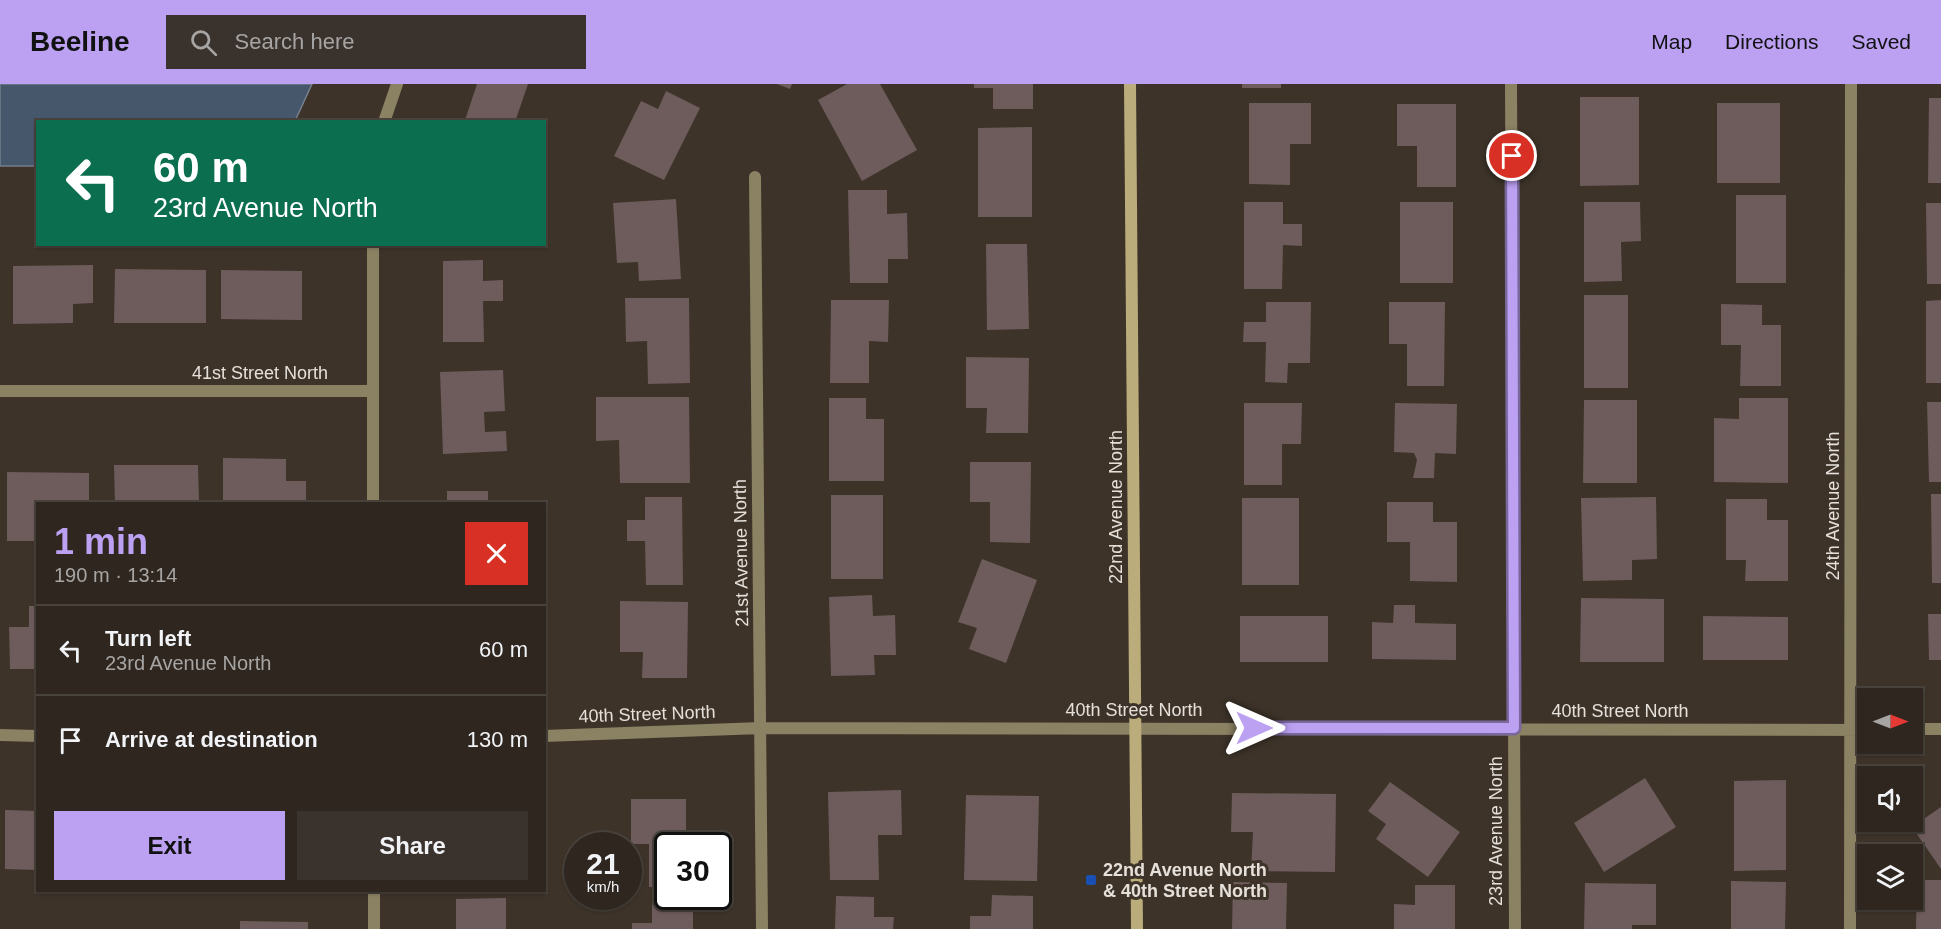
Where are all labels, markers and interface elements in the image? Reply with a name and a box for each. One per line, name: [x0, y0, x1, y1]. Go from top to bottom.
search box: [166, 15, 586, 69]
text: Beeline: [30, 26, 130, 57]
icon: search: [187, 26, 220, 59]
text: Search here: [235, 29, 354, 54]
text: Map: [1651, 30, 1692, 53]
text: Directions: [1725, 30, 1818, 53]
text: Saved: [1851, 30, 1911, 53]
pin: [1486, 130, 1537, 181]
icon: arrive: [1495, 139, 1528, 172]
icon: left: [54, 144, 132, 222]
text: 60 m: [153, 144, 249, 191]
text: 23rd Avenue North: [153, 193, 378, 223]
street label: 41st Street North: [192, 363, 328, 383]
street label: 22nd Avenue North: [1106, 430, 1126, 584]
street label: 24th Avenue North: [1823, 432, 1843, 580]
street label: 21st Avenue North: [730, 479, 752, 627]
text: 1 min: [54, 521, 148, 562]
button: close: [465, 522, 528, 585]
text: 190 m · 13:14: [54, 564, 177, 586]
text: Turn left: [105, 626, 191, 651]
icon: left: [54, 634, 87, 667]
text: 60 m: [479, 637, 528, 662]
text: 23rd Avenue North: [105, 652, 271, 674]
north arrow: [1857, 688, 1923, 754]
map controls: [1857, 688, 1923, 910]
position arrow: [1222, 696, 1286, 760]
street label: 40th Street North: [1065, 700, 1203, 720]
street label: 40th Street North: [1551, 701, 1689, 721]
street label: 40th Street North: [578, 702, 716, 726]
icon: arrive: [54, 724, 87, 757]
text: Arrive at destination: [105, 727, 318, 752]
text: 130 m: [467, 727, 528, 752]
street label: 23rd Avenue North: [1486, 756, 1506, 906]
button: sound: [1857, 766, 1923, 832]
button: Exit: [54, 811, 285, 880]
button: Share: [297, 811, 528, 880]
speed limit sign: 30: [654, 832, 732, 910]
button: layers: [1857, 844, 1923, 910]
text: 21: [586, 847, 620, 880]
place label: 22nd Avenue North & 40th Street North: [1103, 860, 1267, 901]
marker: 22nd Avenue North & 40th Street North: [1084, 873, 1098, 887]
text: km/h: [587, 878, 619, 895]

